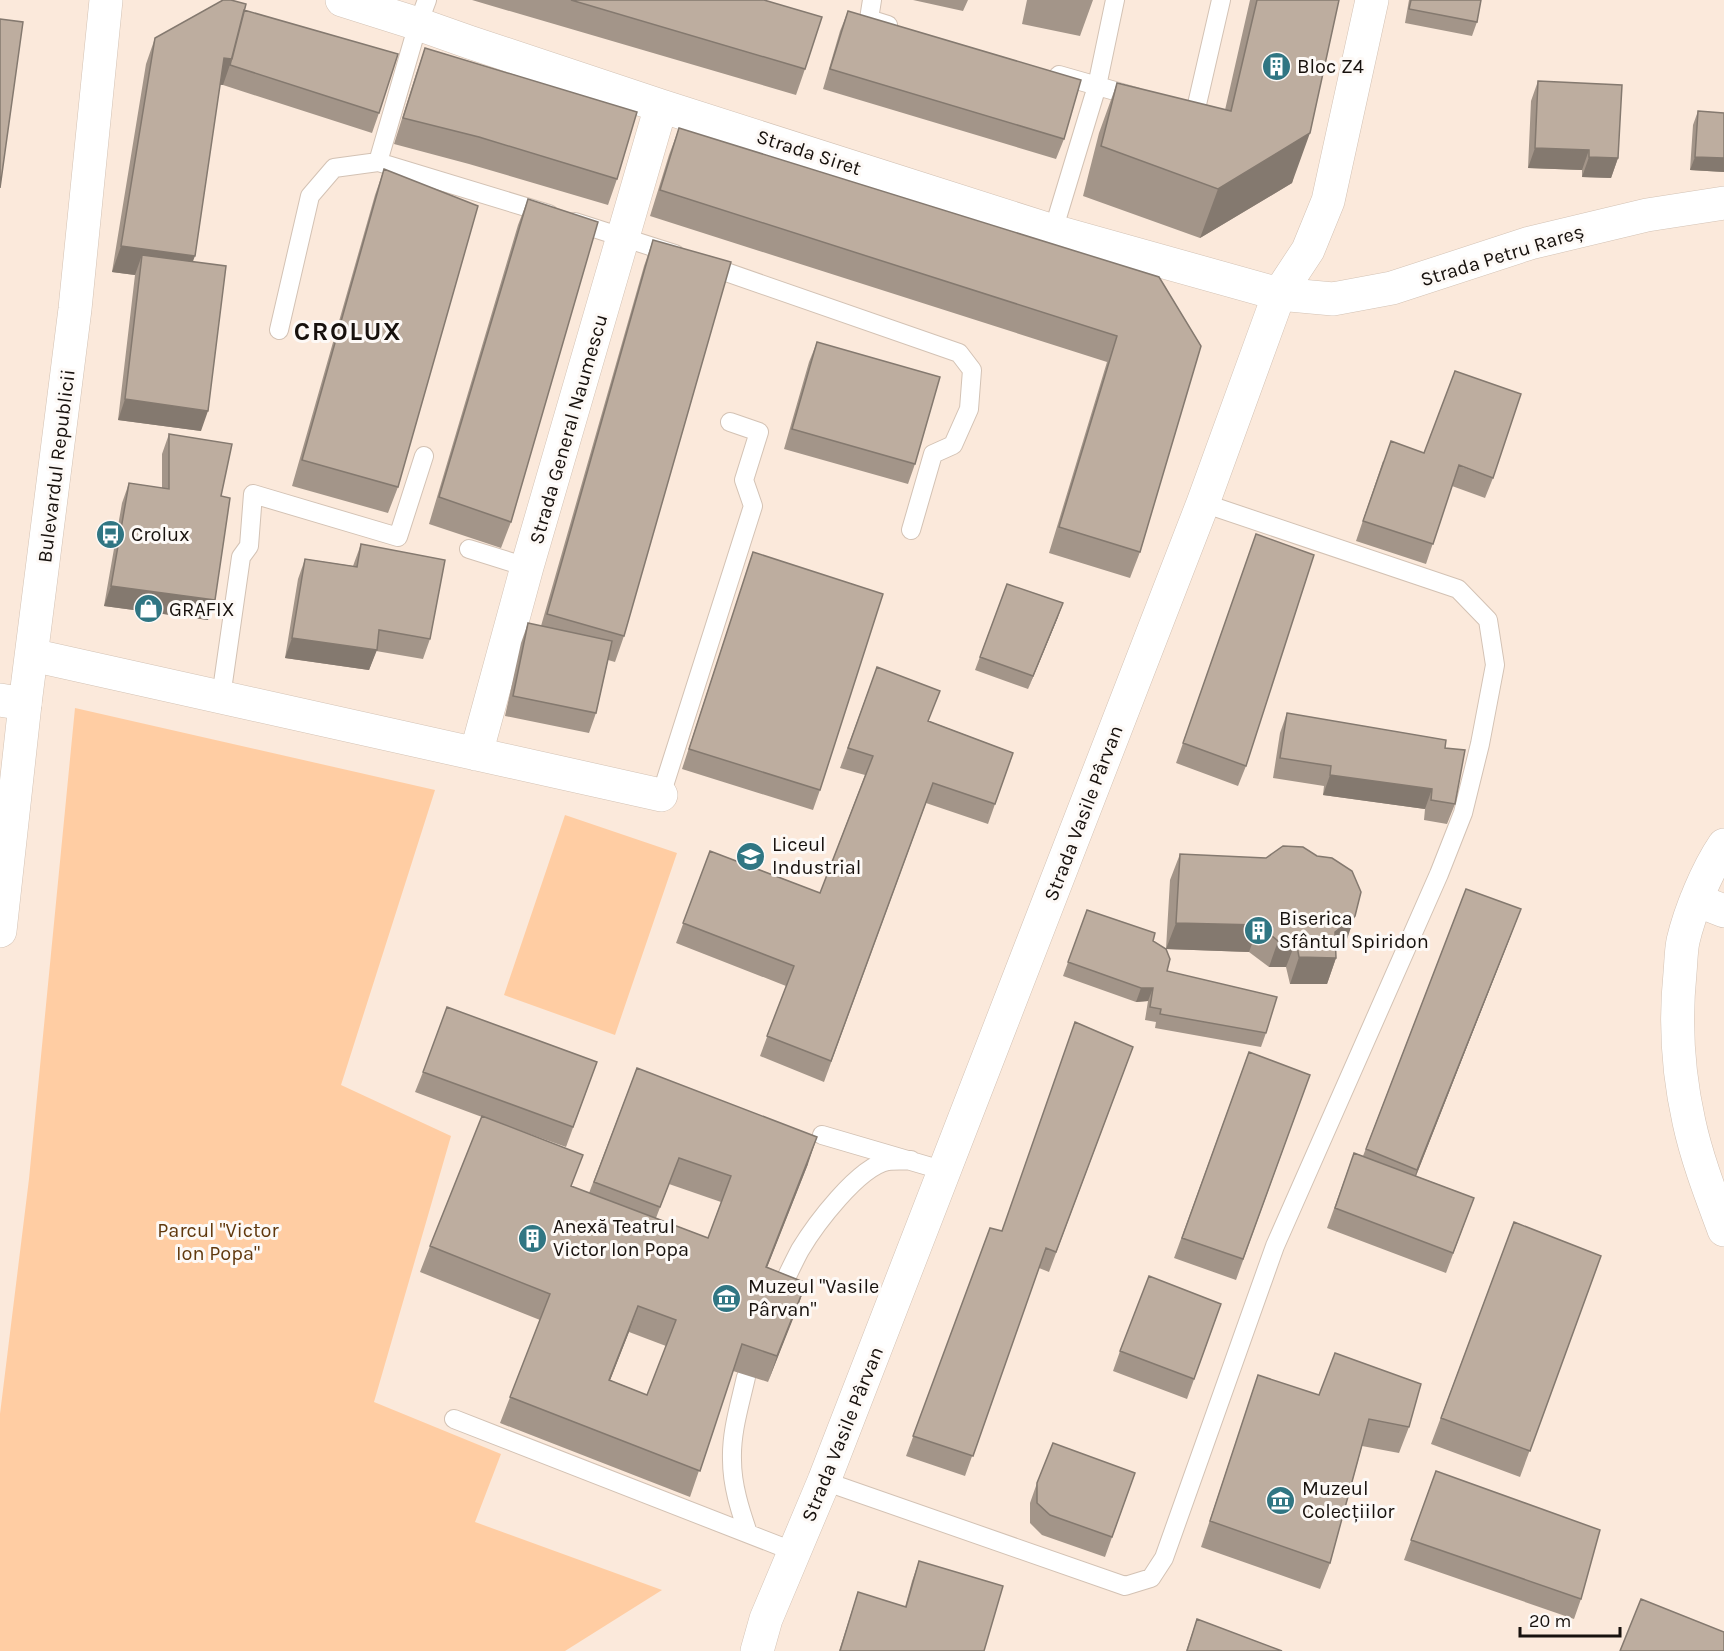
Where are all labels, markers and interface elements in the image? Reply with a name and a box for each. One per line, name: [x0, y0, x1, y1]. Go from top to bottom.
building icon: Bloc Z4: [1260, 50, 1292, 82]
place label: Bloc Z4: [1297, 55, 1364, 78]
street label: Strada Siret: [754, 125, 864, 180]
street label: Strada Petru Rareș: [1418, 220, 1587, 291]
street label: Strada General Naumescu: [525, 311, 612, 547]
district label: CROLUX: [294, 316, 402, 347]
street label: Bulevardul Republicii: [33, 368, 80, 564]
bus stop icon: Crolux: [94, 518, 126, 550]
place label: Crolux: [131, 523, 189, 546]
shop icon: GRAFIX: [132, 593, 164, 625]
place label: GRAFIX: [169, 598, 235, 621]
street label: Strada Vasile Pârvan: [1039, 722, 1128, 904]
place label: Liceul Industrial: [772, 833, 861, 879]
school or university icon: Liceul Industrial: [735, 840, 767, 872]
place label: Biserica Sfântul Spiridon: [1279, 907, 1429, 953]
building icon: Biserica Sfântul Spiridon: [1242, 914, 1274, 946]
place label: Anexă Teatrul Victor Ion Popa: [553, 1215, 689, 1261]
park label: Parcul "Victor Ion Popa": [157, 1219, 279, 1265]
building icon: Anexă Teatrul Victor Ion Popa: [516, 1222, 548, 1254]
place label: Muzeul "Vasile Pârvan": [748, 1275, 879, 1321]
museum icon: Muzeul "Vasile Pârvan": [711, 1282, 743, 1314]
street label: Strada Vasile Pârvan: [797, 1343, 888, 1525]
place label: Muzeul Colecțiilor: [1302, 1477, 1395, 1523]
museum icon: Muzeul Colecțiilor: [1265, 1484, 1297, 1516]
scale bar: [1520, 1600, 1620, 1638]
text: 20 m: [1529, 1610, 1571, 1632]

